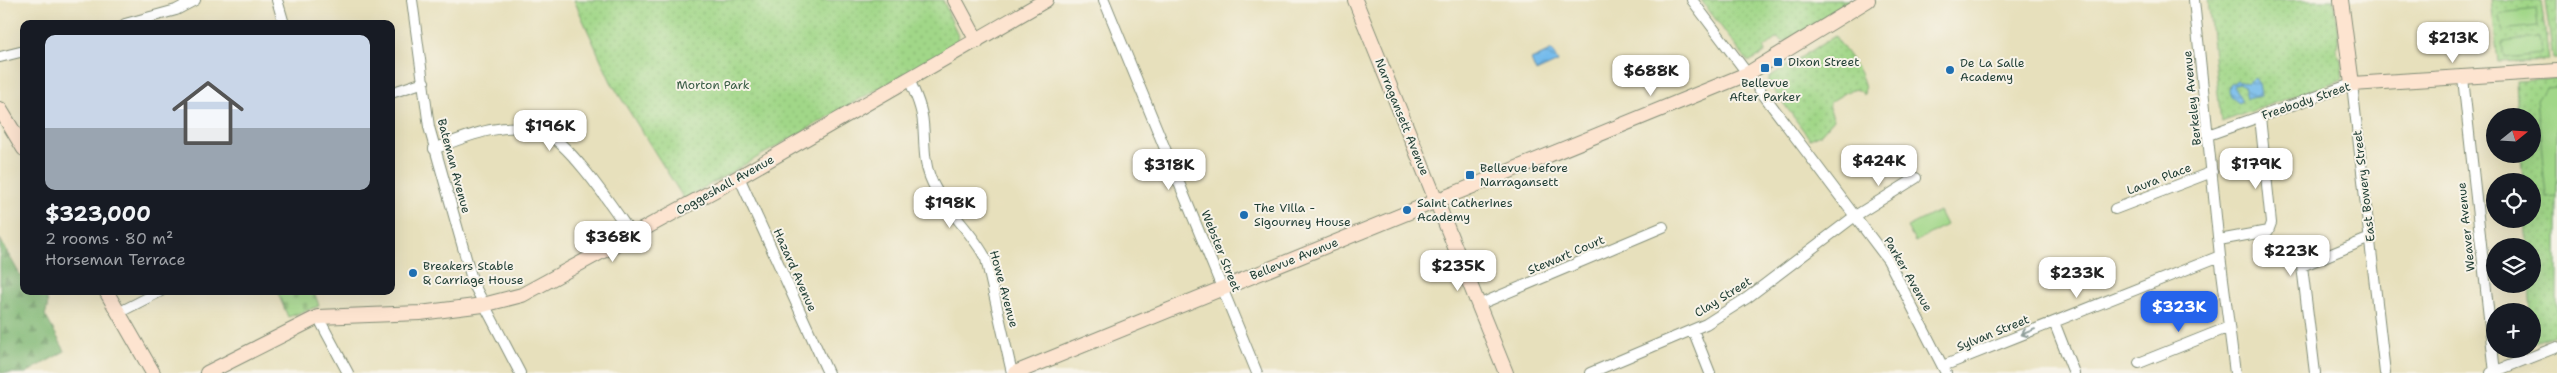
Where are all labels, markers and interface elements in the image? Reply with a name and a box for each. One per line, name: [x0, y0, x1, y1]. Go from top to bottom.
pin: $213K: [2418, 22, 2488, 64]
text: $213K: [2428, 27, 2478, 48]
street label: Berkeley Avenue: [2179, 50, 2205, 146]
pin: $688K: [1616, 54, 1686, 97]
place label: Dixon Street: [1788, 54, 1859, 70]
place label: De La Salle Academy: [1960, 55, 2025, 85]
street label: Narragansett Avenue: [1371, 56, 1433, 178]
marker: Dixon Street: [1772, 56, 1784, 68]
text: $688K: [1623, 60, 1679, 81]
marker: Bellevue After Parker: [1759, 62, 1771, 74]
marker: De La Salle Academy: [1944, 64, 1956, 76]
icon: home: [163, 68, 253, 158]
place label: Bellevue After Parker: [1729, 75, 1801, 105]
park label: Morton Park: [676, 77, 750, 93]
street label: Freebody Street: [2260, 78, 2352, 124]
north arrow: [2486, 108, 2541, 162]
map controls: [2486, 108, 2541, 358]
pin: $196K: [515, 110, 585, 152]
text: $196K: [525, 115, 575, 136]
street label: Bateman Avenue: [434, 117, 474, 215]
street label: East Bowery Street: [2349, 129, 2379, 243]
pin: $424K: [1844, 144, 1914, 187]
pin: $318K: [1134, 148, 1204, 191]
pin: $179K: [2221, 148, 2291, 190]
text: $424K: [1852, 150, 1906, 171]
street label: Coggeshall Avenue: [673, 151, 777, 219]
text: $179K: [2231, 153, 2281, 174]
text: $318K: [1144, 154, 1194, 175]
street label: Laura Place: [2125, 159, 2194, 199]
place label: Bellevue before Narragansett: [1480, 160, 1568, 190]
marker: Bellevue before Narragansett: [1464, 169, 1476, 181]
button: locate: [2486, 173, 2541, 228]
street label: Weaver Avenue: [2453, 181, 2479, 272]
pin: $198K: [915, 186, 985, 229]
text: $198K: [925, 192, 975, 213]
place label: Saint Catherines Academy: [1417, 195, 1513, 225]
text: $323,000: [45, 200, 151, 228]
place label: The Villa - Sigourney House: [1254, 200, 1351, 230]
marker: Saint Catherines Academy: [1401, 204, 1413, 216]
street label: Webster Street: [1197, 208, 1245, 294]
marker: The Villa - Sigourney House: [1238, 209, 1250, 221]
pin: $368K: [578, 220, 648, 263]
text: $368K: [585, 226, 641, 247]
street label: Hazard Avenue: [770, 226, 821, 314]
text: 2 rooms · 80 m²: [45, 228, 173, 249]
street label: Stewart Court: [1525, 232, 1607, 278]
street label: Bellevue Avenue: [1247, 234, 1341, 284]
street label: Parker Avenue: [1880, 234, 1936, 315]
pin: $223K: [2256, 234, 2326, 277]
button: layers: [2486, 238, 2541, 293]
text: $223K: [2264, 240, 2318, 261]
text: Horseman Terrace: [45, 249, 185, 270]
street label: Howe Avenue: [986, 249, 1022, 330]
pin: $235K: [1423, 250, 1493, 292]
text: $235K: [1431, 255, 1485, 276]
pin: $233K: [2042, 256, 2112, 299]
place label: Breakers Stable & Carriage House: [423, 258, 524, 288]
text: $233K: [2050, 262, 2104, 283]
marker: Breakers Stable & Carriage House: [407, 267, 419, 279]
street label: Clay Street: [1691, 273, 1755, 321]
pin: $323K: [2144, 290, 2214, 333]
text: $323K: [2152, 296, 2206, 317]
button: +: [2486, 303, 2541, 358]
street label: Sylvan Street: [1954, 311, 2032, 355]
one-way arrow: [2021, 328, 2036, 337]

